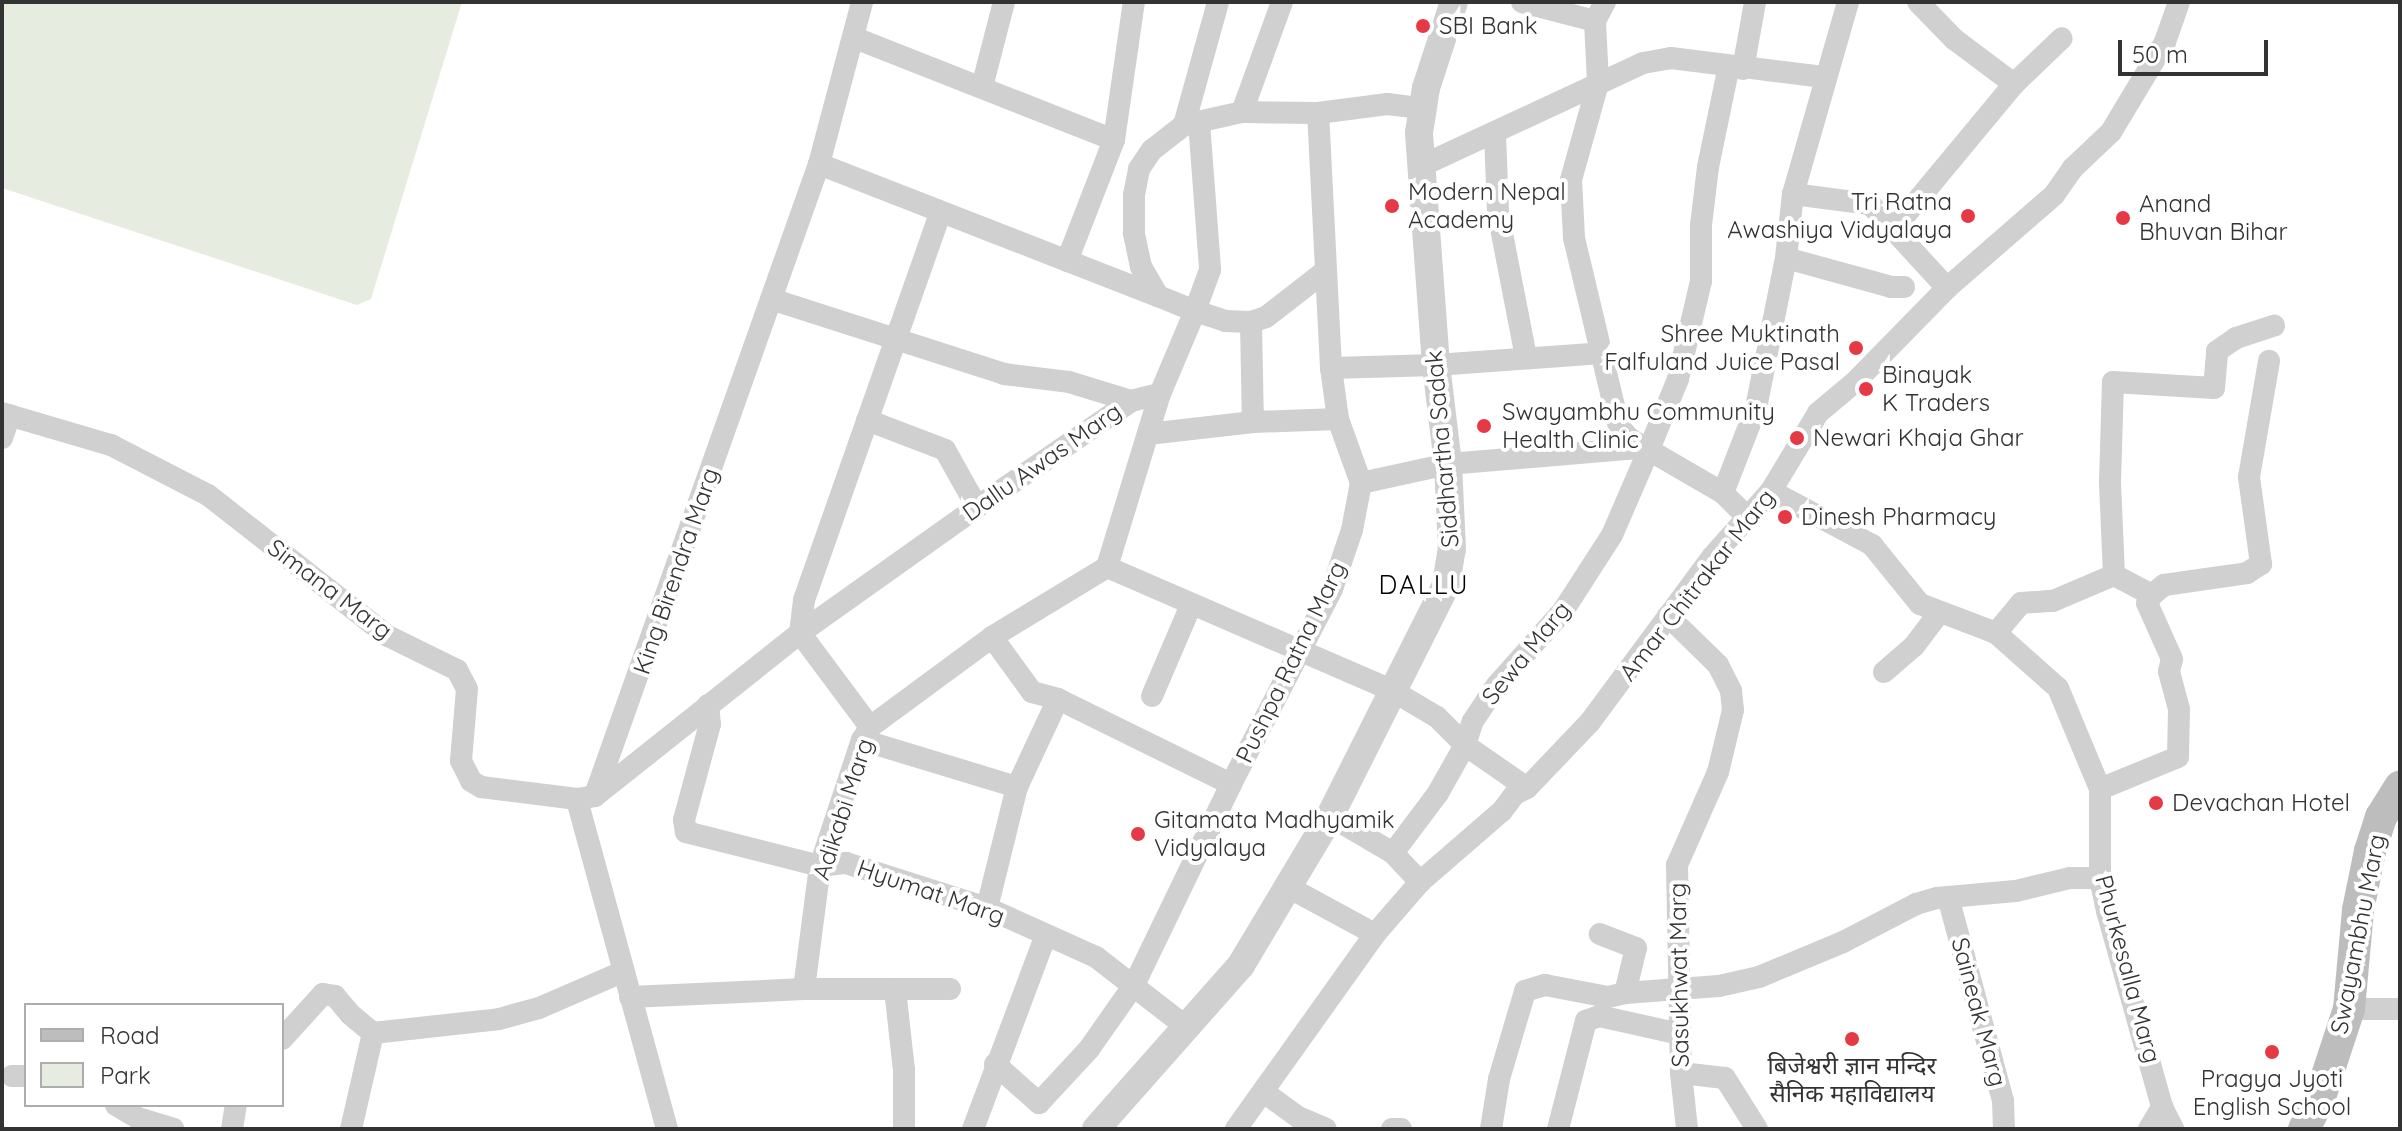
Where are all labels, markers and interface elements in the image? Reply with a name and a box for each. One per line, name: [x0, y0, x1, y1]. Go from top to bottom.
place label: SBI Bank: [1439, 12, 1538, 40]
marker: SBI Bank: [1414, 17, 1432, 35]
scale bar: [2122, 24, 2272, 74]
text: 50 m: [2132, 39, 2188, 69]
place label: Modern Nepal Academy: [1408, 178, 1566, 234]
place label: Tri Ratna Awashiya Vidyalaya: [1727, 188, 1952, 244]
place label: Anand Bhuvan Bihar: [2139, 190, 2288, 246]
marker: Modern Nepal Academy: [1383, 197, 1401, 215]
marker: Tri Ratna Awashiya Vidyalaya: [1959, 207, 1977, 225]
marker: Anand Bhuvan Bihar: [2114, 209, 2132, 227]
place label: Shree Muktinath Falfuland Juice Pasal: [1604, 320, 1840, 376]
marker: Shree Muktinath Falfuland Juice Pasal: [1847, 339, 1865, 357]
street label: Siddhartha Sadak: [1419, 349, 1465, 549]
place label: Binayak K Traders: [1882, 361, 1990, 417]
marker: Binayak K Traders: [1857, 380, 1875, 398]
street label: Dallu Awas Marg: [957, 397, 1127, 527]
place label: Swayambhu Community Health Clinic: [1502, 398, 1775, 454]
marker: Swayambhu Community Health Clinic: [1473, 415, 1495, 437]
place label: Newari Khaja Ghar: [1813, 424, 2024, 452]
marker: Newari Khaja Ghar: [1788, 429, 1806, 447]
street label: King Birendra Marg: [627, 464, 725, 678]
street label: Amar Chitrakar Marg: [1613, 483, 1781, 687]
place label: Dinesh Pharmacy: [1801, 503, 1996, 531]
marker: Dinesh Pharmacy: [1776, 508, 1794, 526]
street label: Simana Marg: [262, 533, 398, 645]
street label: Pushpa Ratna Marg: [1230, 557, 1352, 767]
district label: DALLU: [1378, 569, 1470, 601]
street label: Sewa Marg: [1476, 596, 1576, 710]
street label: Adikabi Marg: [807, 735, 879, 883]
place label: Devachan Hotel: [2172, 789, 2350, 817]
marker: Devachan Hotel: [2147, 794, 2165, 812]
place label: Gitamata Madhyamik Vidyalaya: [1154, 806, 1395, 862]
marker: Gitamata Madhyamik Vidyalaya: [1129, 825, 1147, 843]
street label: Swayambhu Marg: [2325, 832, 2391, 1036]
street label: Hyumat Marg: [854, 853, 1008, 931]
street label: Phurkesalla Marg: [2089, 872, 2167, 1066]
street label: Sasukhwat Marg: [1663, 882, 1695, 1068]
street label: Saineak Marg: [1945, 934, 2013, 1090]
legend: [24, 1003, 284, 1107]
text: Road: [100, 1020, 160, 1050]
marker: बिजेश्वरी ज्ञान मन्दिर सैनिक महाविद्यालय: [1843, 1030, 1861, 1048]
marker: Pragya Jyoti English School: [2263, 1043, 2281, 1061]
place label: बिजेश्वरी ज्ञान मन्दिर सैनिक महाविद्यालय: [1768, 1052, 1936, 1108]
text: Park: [100, 1060, 151, 1090]
place label: Pragya Jyoti English School: [2193, 1065, 2351, 1121]

